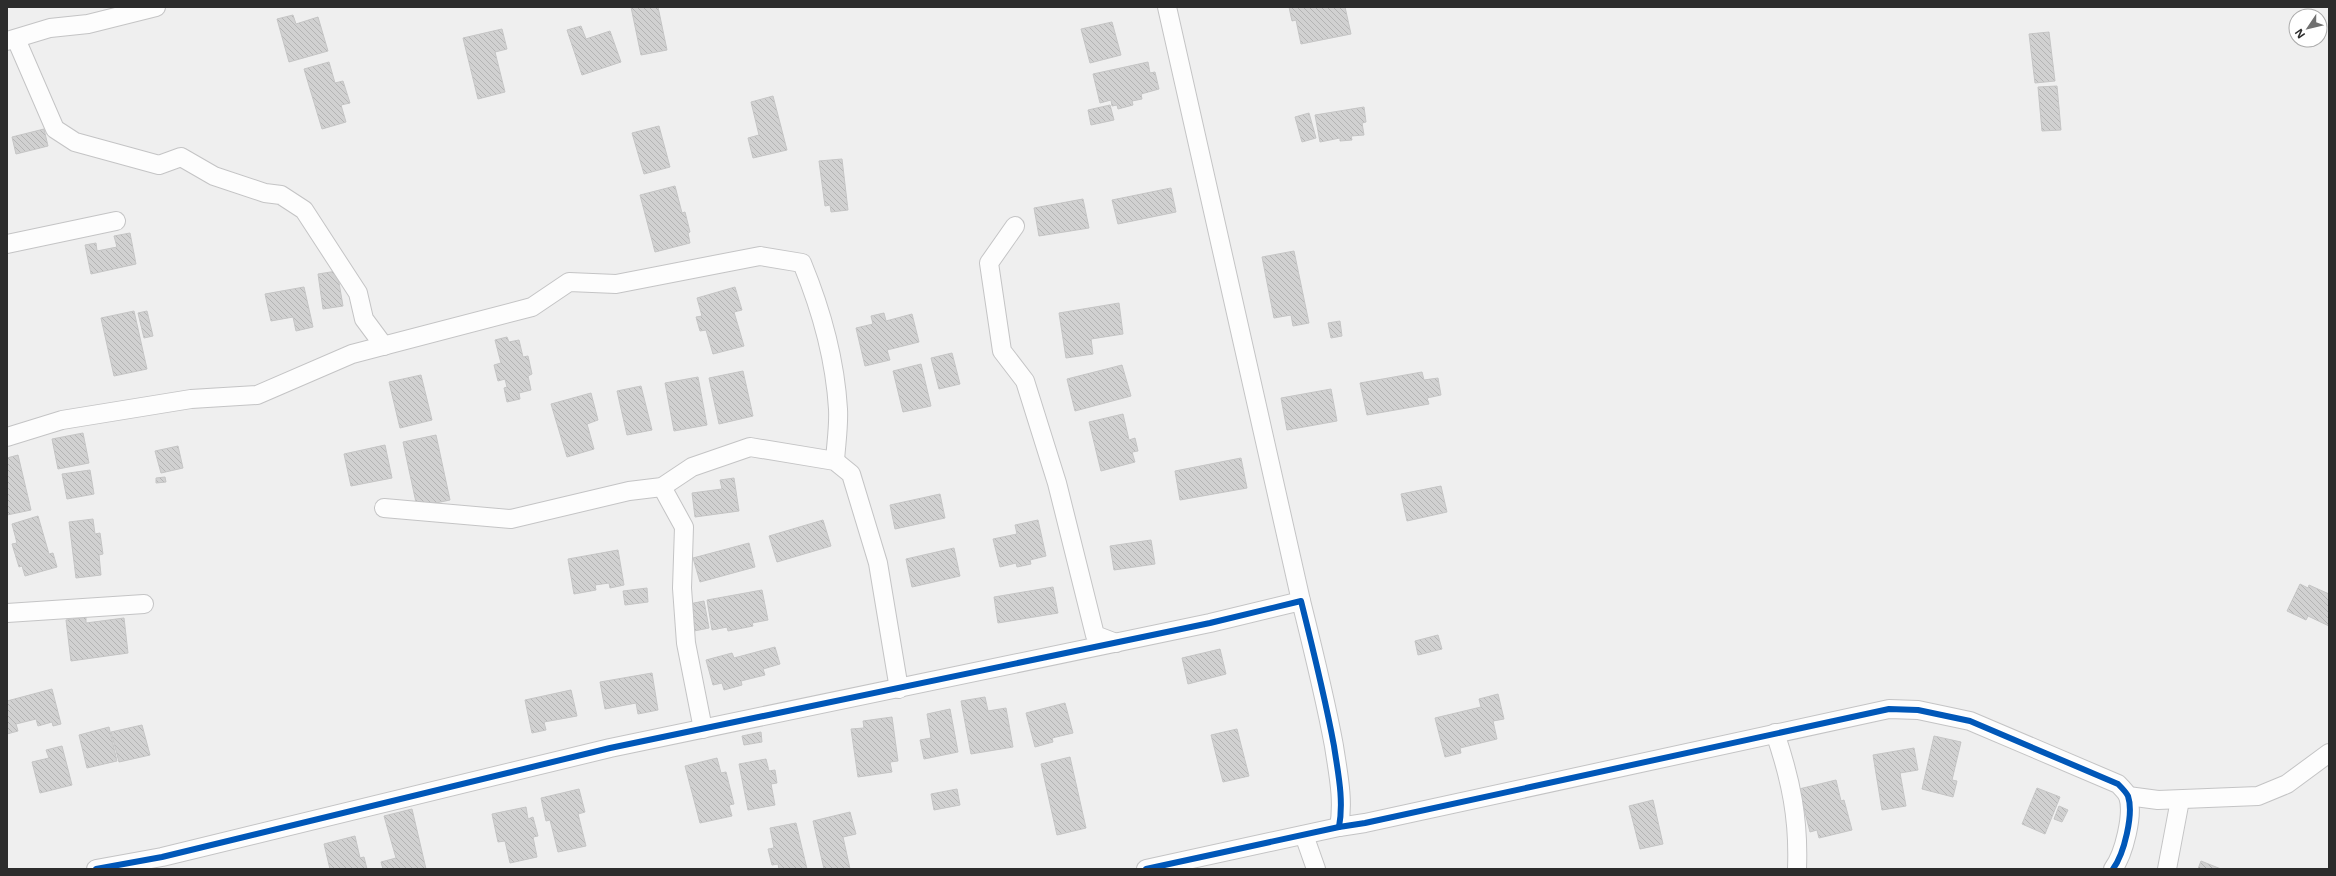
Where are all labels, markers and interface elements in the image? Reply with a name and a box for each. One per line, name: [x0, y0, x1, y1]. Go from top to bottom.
north arrow: [2288, 8, 2328, 48]
text: N: [2291, 26, 2308, 42]

